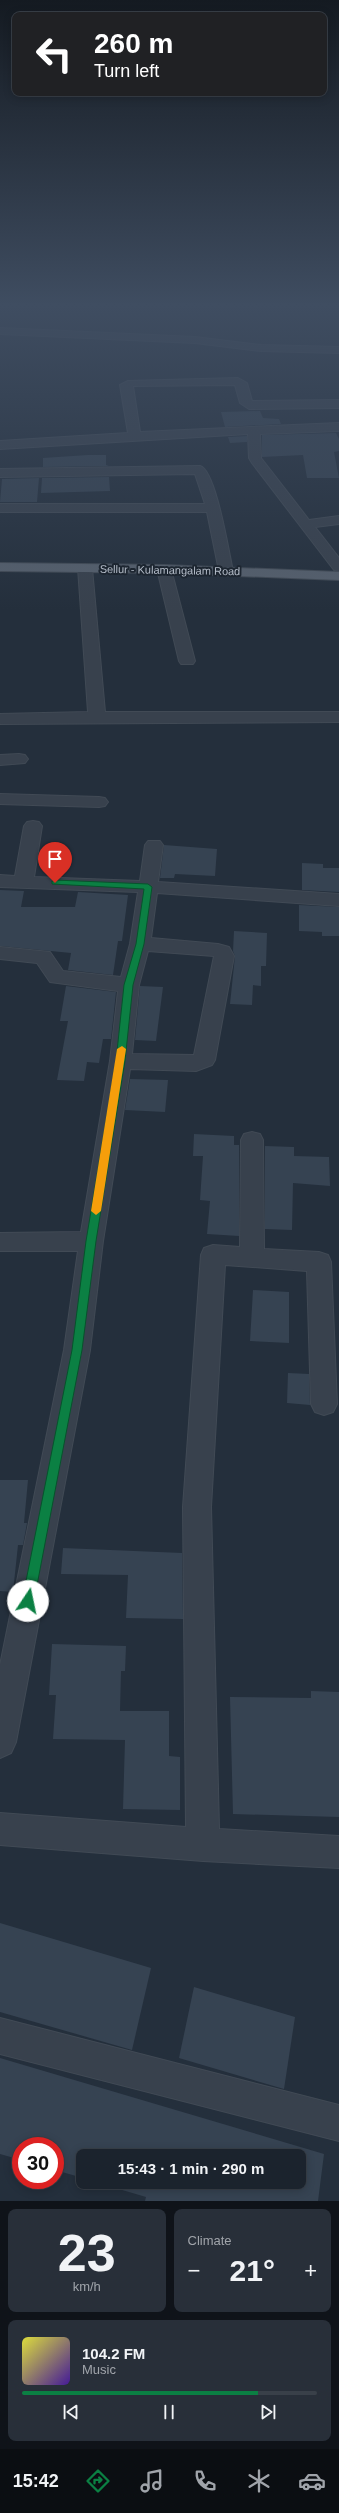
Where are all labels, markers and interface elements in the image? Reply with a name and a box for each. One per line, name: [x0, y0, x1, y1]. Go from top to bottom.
icon: left: [28, 28, 80, 80]
text: 260 m: [94, 28, 173, 59]
text: Turn left: [94, 61, 159, 81]
street label: Sellur - Kulamangalam Road: [100, 563, 240, 577]
pin: [38, 842, 72, 883]
icon: arrive: [44, 848, 66, 870]
position arrow: [7, 1580, 49, 1622]
speed limit sign: 30: [12, 2137, 64, 2189]
text: 15:43 · 1 min · 290 m: [118, 2160, 264, 2177]
text: 23: [58, 2224, 116, 2282]
text: Climate: [188, 2233, 232, 2248]
text: 21°: [230, 2254, 275, 2287]
text: −: [188, 2258, 200, 2283]
text: +: [304, 2258, 317, 2283]
text: km/h: [73, 2279, 101, 2294]
text: 104.2 FM: [82, 2345, 145, 2362]
text: Music: [82, 2362, 116, 2377]
icon: previous: [60, 2401, 82, 2423]
icon: pause: [158, 2401, 180, 2423]
icon: next: [257, 2401, 279, 2423]
icon: directions: [84, 2467, 112, 2495]
icon: music: [138, 2467, 166, 2495]
icon: phone: [191, 2467, 219, 2495]
icon: climate: [245, 2467, 273, 2495]
icon: car: [298, 2467, 326, 2495]
text: 15:42: [13, 2471, 59, 2491]

